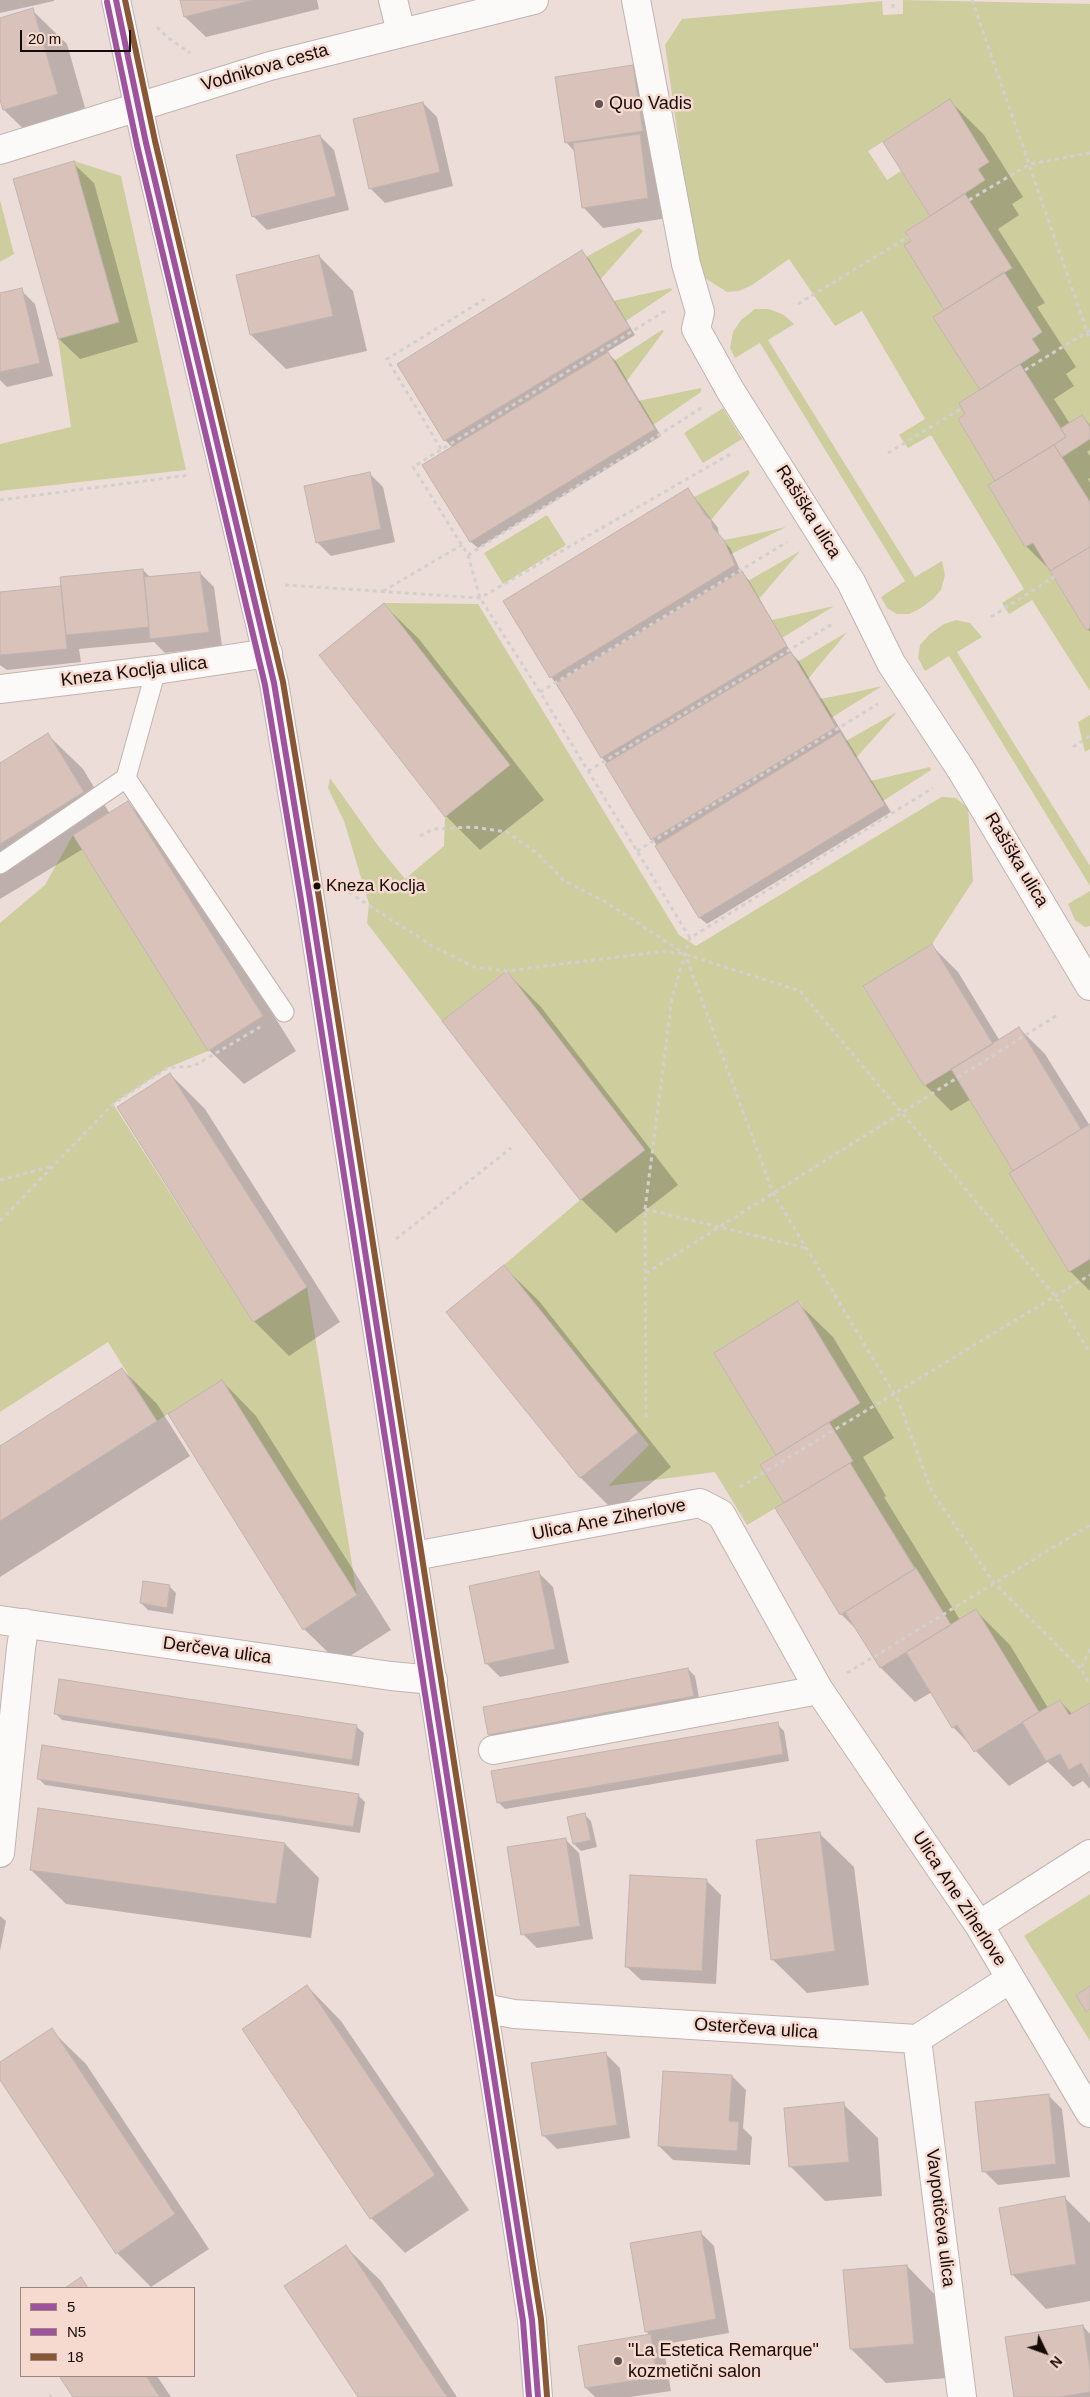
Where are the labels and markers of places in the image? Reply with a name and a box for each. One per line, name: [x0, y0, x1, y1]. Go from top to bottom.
place label: Quo Vadis: [609, 93, 692, 115]
marker: Quo Vadis: [593, 98, 605, 110]
place label: Kneza Koclja: [326, 876, 425, 896]
marker: Kneza Koclja: [312, 881, 322, 891]
place label: "La Estetica Remarque" kozmetični salon: [628, 2340, 819, 2382]
marker: "La Estetica Remarque" kozmetični salon: [612, 2355, 624, 2367]

